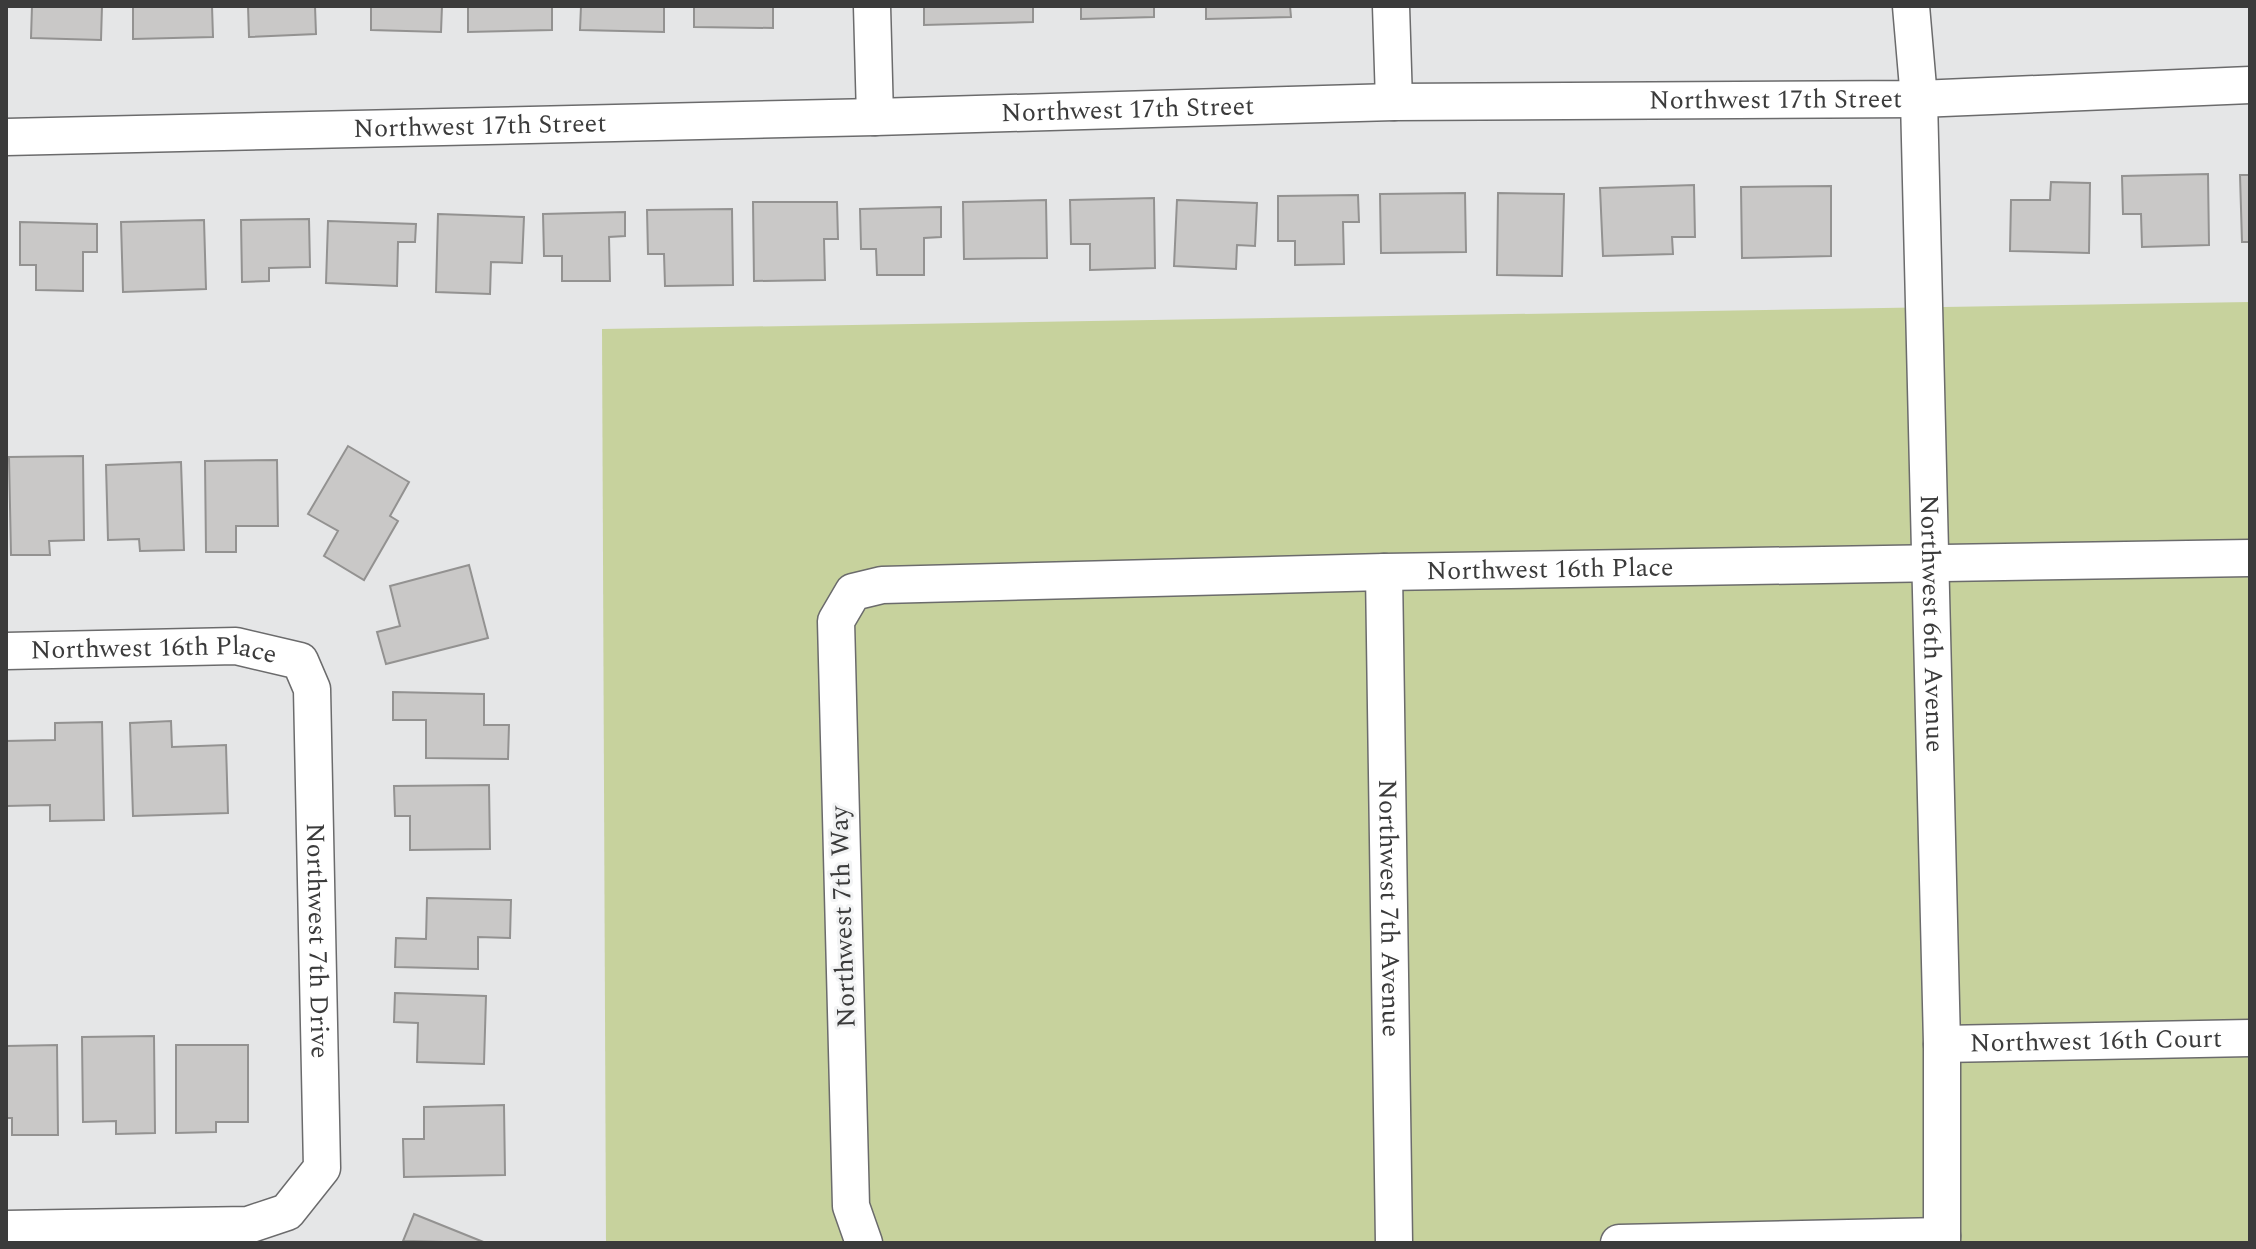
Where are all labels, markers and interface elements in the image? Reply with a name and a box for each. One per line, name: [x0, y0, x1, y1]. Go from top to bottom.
street label: Northwest 17th Street: [1649, 79, 1902, 121]
street label: Northwest 17th Street: [1000, 86, 1255, 133]
street label: Northwest 17th Street: [353, 103, 607, 149]
street label: Northwest 6th Avenue: [1909, 494, 1955, 753]
street label: Northwest 16th Place: [1426, 547, 1674, 591]
street label: Northwest 16th Place: [30, 626, 281, 675]
street label: Northwest 7th Avenue: [1367, 779, 1411, 1037]
street label: Northwest 7th Way: [819, 804, 867, 1029]
street label: Northwest 7th Drive: [295, 822, 340, 1059]
street label: Northwest 16th Court: [1970, 1019, 2222, 1063]

